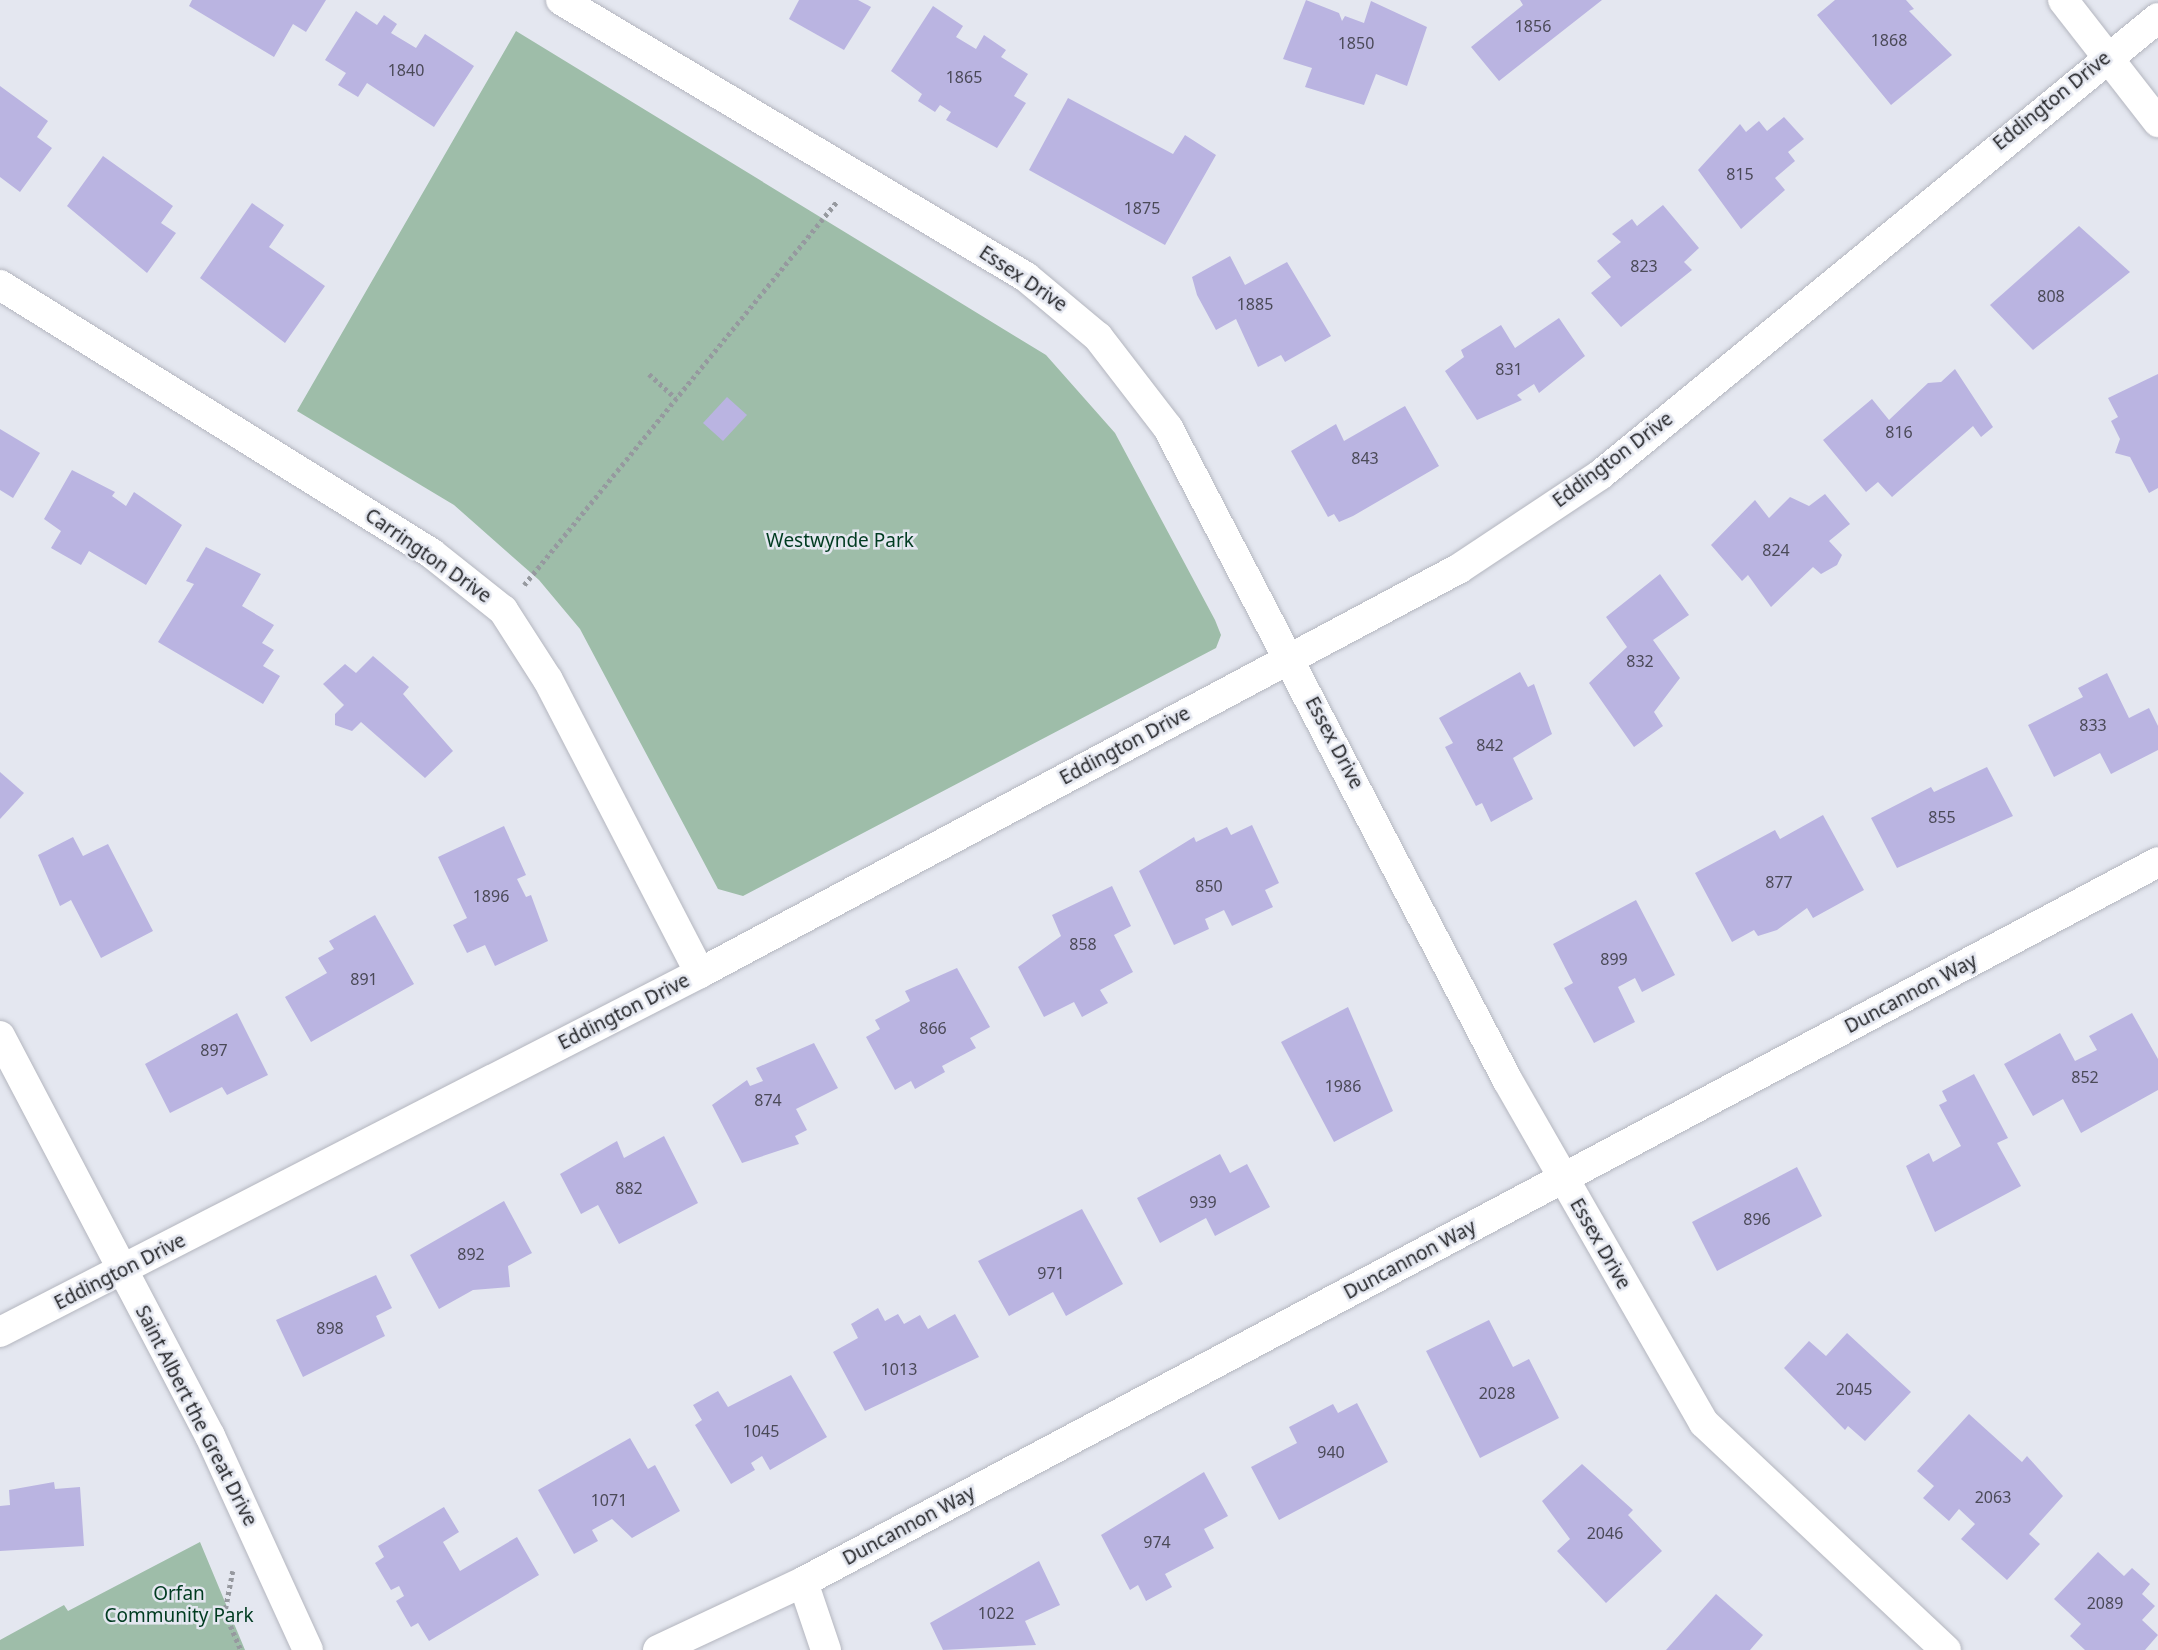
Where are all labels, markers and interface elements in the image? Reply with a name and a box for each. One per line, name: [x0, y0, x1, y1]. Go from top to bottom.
house number: 1856: [1515, 16, 1551, 36]
house number: 1868: [1871, 30, 1907, 50]
house number: 1850: [1338, 33, 1374, 53]
street label: Eddington Drive: [1989, 47, 2115, 155]
house number: 1840: [388, 60, 424, 80]
house number: 1865: [946, 67, 982, 87]
house number: 815: [1726, 164, 1754, 184]
house number: 1875: [1124, 198, 1160, 218]
street label: Essex Drive: [975, 241, 1071, 317]
house number: 823: [1630, 256, 1658, 276]
house number: 808: [2037, 286, 2065, 306]
house number: 1885: [1237, 294, 1273, 314]
house number: 831: [1495, 359, 1523, 379]
street label: Eddington Drive: [1549, 407, 1677, 513]
house number: 816: [1885, 422, 1913, 442]
house number: 843: [1351, 448, 1379, 468]
street label: Carrington Drive: [361, 504, 495, 608]
park label: Westwynde Park: [766, 530, 914, 552]
house number: 824: [1762, 540, 1790, 560]
house number: 832: [1626, 651, 1654, 671]
street label: Essex Drive: [1300, 693, 1368, 793]
street label: Eddington Drive: [1056, 702, 1194, 790]
house number: 833: [2079, 715, 2107, 735]
house number: 842: [1476, 735, 1504, 755]
house number: 855: [1928, 807, 1956, 827]
house number: 877: [1765, 872, 1793, 892]
house number: 850: [1195, 876, 1223, 896]
house number: 1896: [473, 886, 509, 906]
house number: 858: [1069, 934, 1097, 954]
house number: 899: [1600, 949, 1628, 969]
street label: Duncannon Way: [1841, 950, 1981, 1038]
house number: 891: [350, 969, 378, 989]
street label: Eddington Drive: [555, 969, 693, 1055]
house number: 866: [919, 1018, 947, 1038]
house number: 897: [200, 1040, 228, 1060]
house number: 852: [2071, 1067, 2099, 1087]
house number: 1986: [1325, 1076, 1361, 1096]
house number: 874: [754, 1090, 782, 1110]
house number: 882: [615, 1178, 643, 1198]
house number: 939: [1189, 1192, 1217, 1212]
street label: Essex Drive: [1565, 1195, 1635, 1293]
house number: 896: [1743, 1209, 1771, 1229]
street label: Duncannon Way: [1340, 1216, 1480, 1304]
street label: Eddington Drive: [51, 1229, 189, 1315]
house number: 892: [457, 1244, 485, 1264]
house number: 971: [1037, 1263, 1065, 1283]
street label: Saint Albert the Great Drive: [130, 1302, 262, 1530]
house number: 898: [316, 1318, 344, 1338]
house number: 1013: [881, 1359, 917, 1379]
house number: 2045: [1836, 1379, 1872, 1399]
house number: 2028: [1479, 1383, 1515, 1403]
house number: 1045: [743, 1421, 779, 1441]
house number: 940: [1317, 1442, 1345, 1462]
street label: Duncannon Way: [839, 1482, 979, 1570]
house number: 2063: [1975, 1487, 2011, 1507]
house number: 1071: [591, 1490, 627, 1510]
house number: 2046: [1587, 1523, 1623, 1543]
house number: 974: [1143, 1532, 1171, 1552]
park label: Orfan Community Park: [104, 1583, 254, 1627]
house number: 2089: [2087, 1593, 2123, 1613]
house number: 1022: [978, 1603, 1014, 1623]

